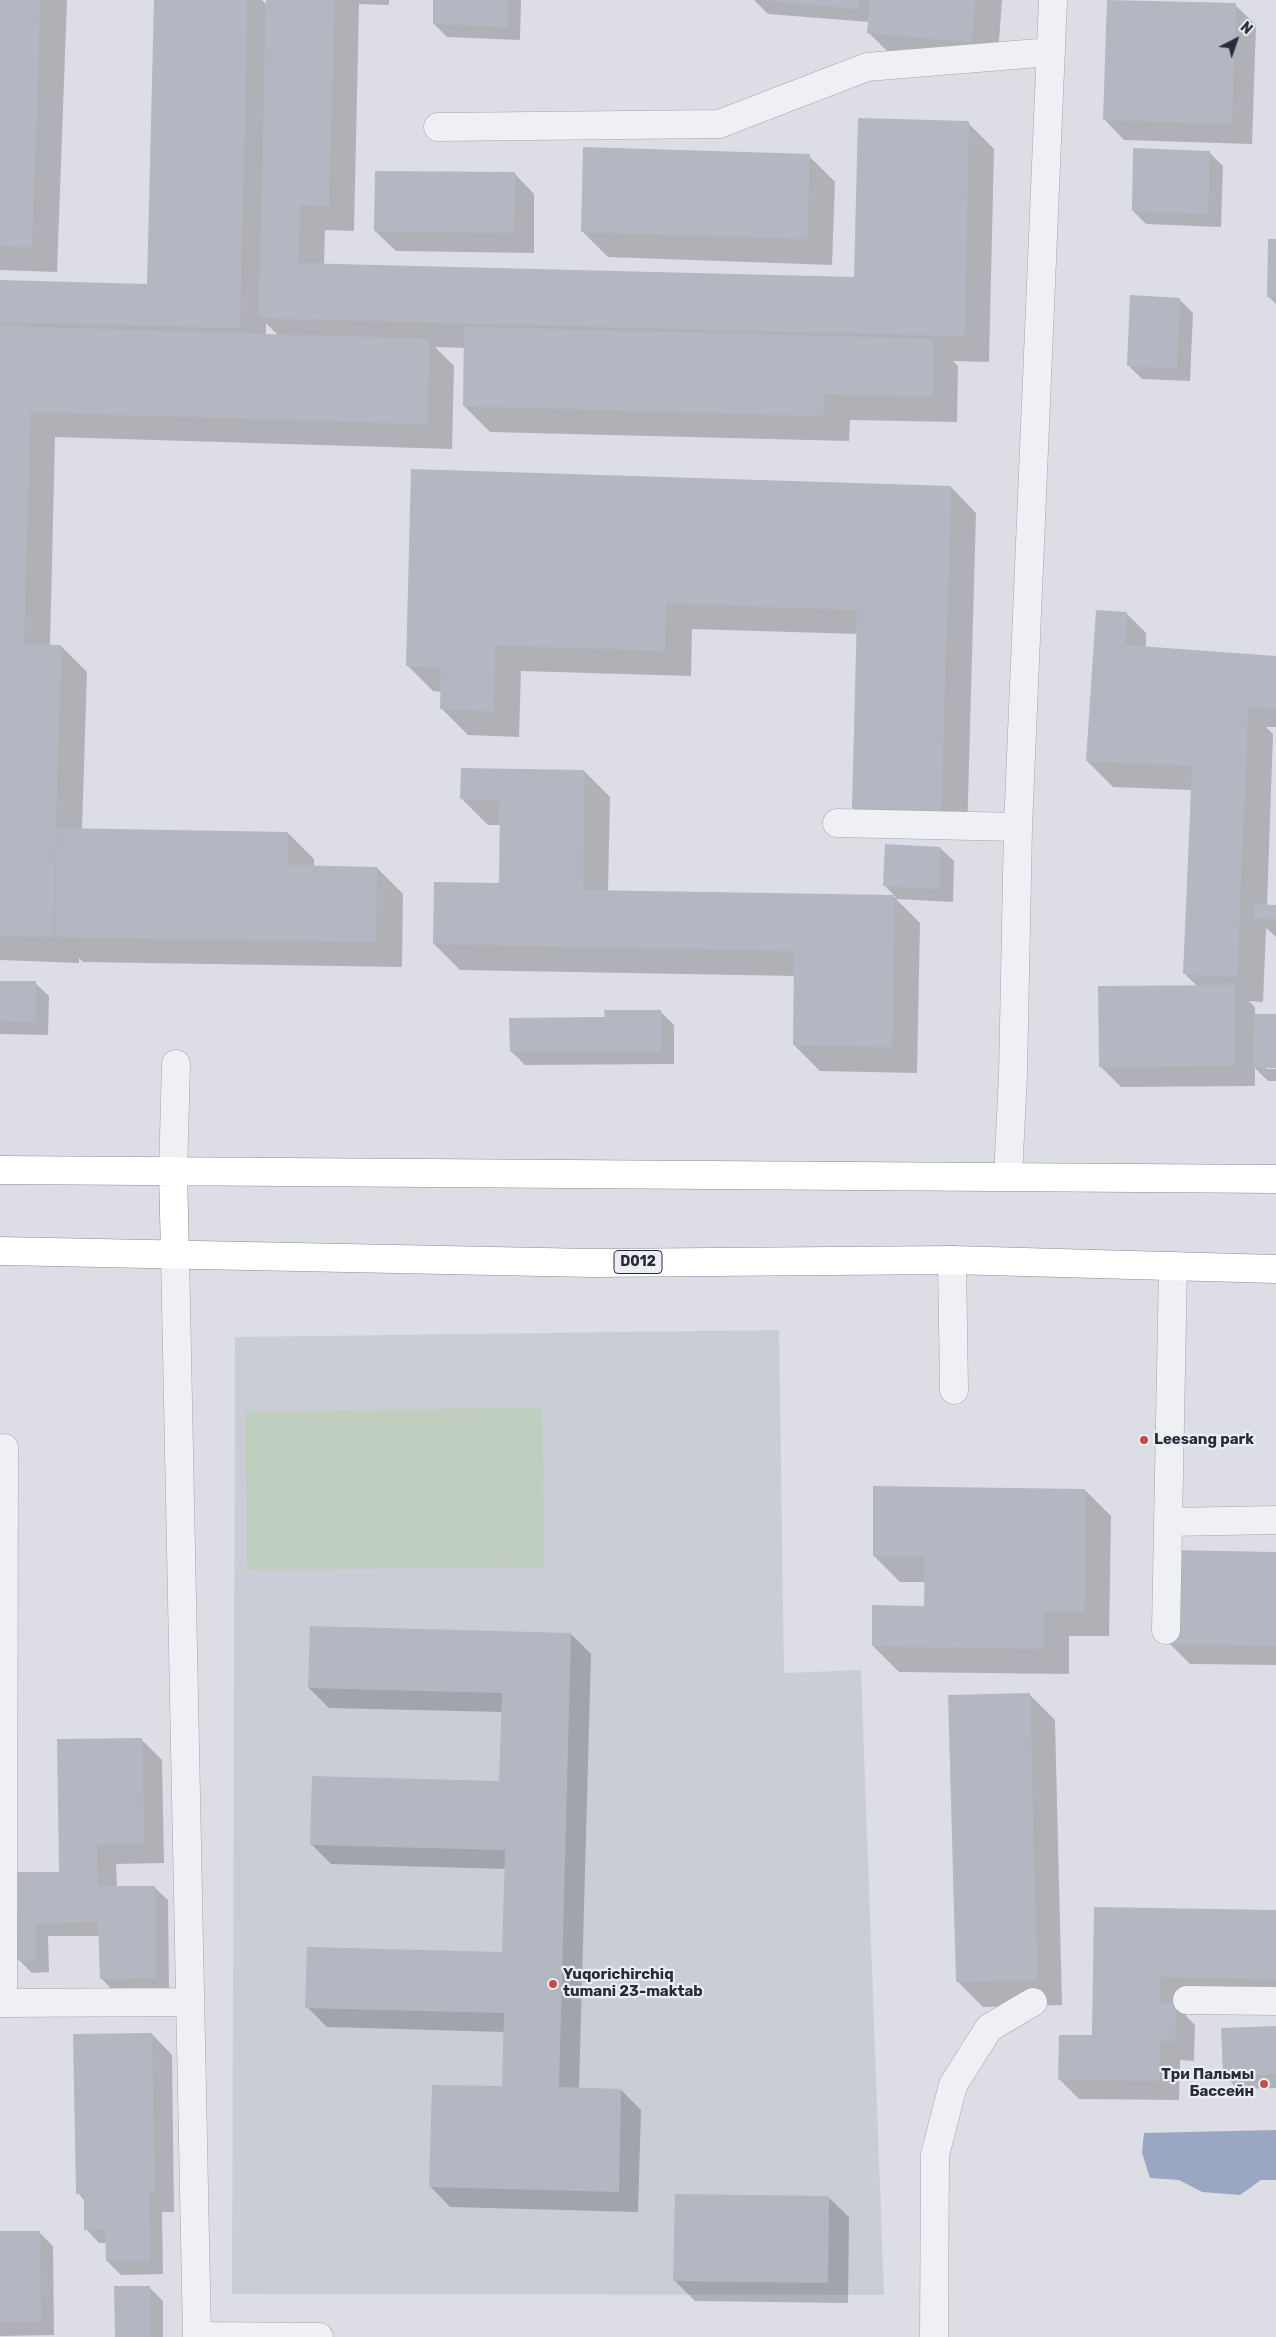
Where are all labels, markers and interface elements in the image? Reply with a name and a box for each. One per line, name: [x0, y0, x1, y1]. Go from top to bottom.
north arrow: [1211, 15, 1261, 65]
text: N: [1237, 19, 1256, 38]
road number: D012: [614, 1250, 662, 1274]
place label: Leesang park: [1154, 1431, 1254, 1449]
marker: Leesang park: [1138, 1434, 1150, 1446]
place label: Yuqorichirchiq tumani 23-maktab: [563, 1966, 703, 2001]
marker: Yuqorichirchiq tumani 23-maktab: [547, 1978, 559, 1990]
place label: Три Пальмы Бассейн: [1161, 2066, 1254, 2101]
marker: Три Пальмы Бассейн: [1258, 2078, 1270, 2090]

